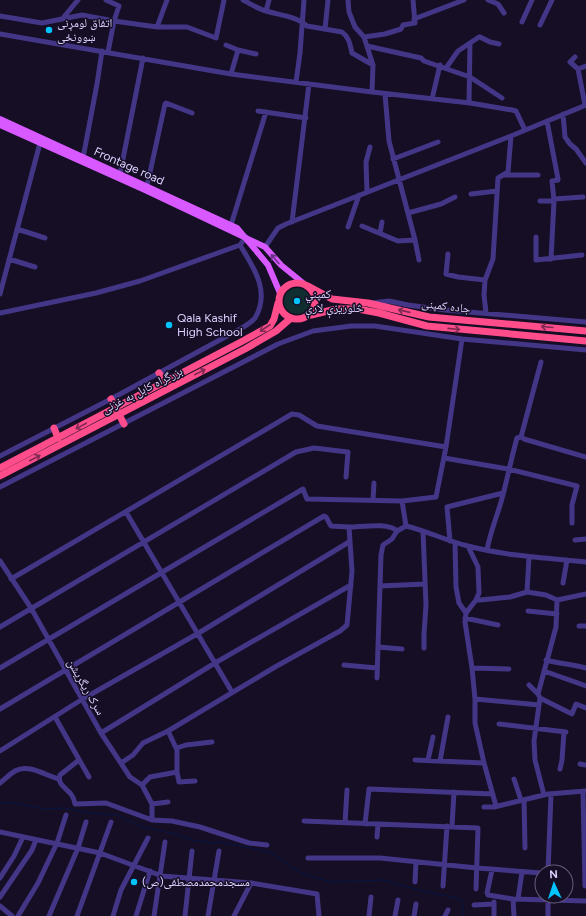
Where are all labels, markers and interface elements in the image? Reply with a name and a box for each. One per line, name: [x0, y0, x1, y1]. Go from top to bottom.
place label: اتفاق لومړنی ښوونځی: [57, 16, 113, 44]
marker: اتفاق لومړنی ښوونځی: [44, 25, 54, 35]
street label: Frontage road: [92, 144, 166, 188]
one-way arrow: [271, 253, 280, 264]
place label: کمپني څلوريزې لارې: [305, 287, 364, 319]
marker: کمپني څلوريزې لارې: [292, 296, 302, 306]
street label: جاده کمپنی: [421, 296, 472, 316]
one-way arrow: [398, 307, 411, 315]
place label: Qala Kashif High School: [177, 311, 243, 339]
marker: Qala Kashif High School: [164, 320, 174, 330]
one-way arrow: [260, 324, 271, 332]
one-way arrow: [541, 324, 554, 331]
one-way arrow: [447, 325, 460, 333]
street label: بزرگراه کابل به غزنی: [99, 364, 185, 417]
one-way arrow: [194, 368, 206, 376]
one-way arrow: [75, 423, 87, 430]
one-way arrow: [28, 454, 40, 461]
street label: سرک ریگریشن: [64, 656, 108, 718]
north arrow: [534, 864, 574, 904]
text: N: [549, 868, 558, 881]
place label: مسجدمحمدمصطفی(ص): [142, 875, 250, 889]
marker: مسجدمحمدمصطفی(ص): [129, 877, 139, 887]

